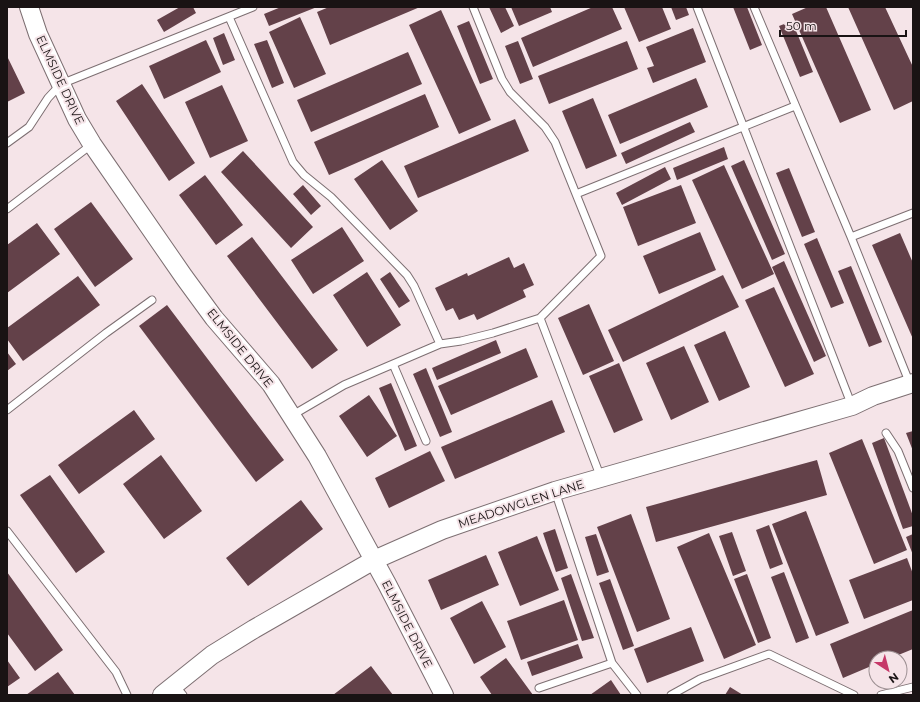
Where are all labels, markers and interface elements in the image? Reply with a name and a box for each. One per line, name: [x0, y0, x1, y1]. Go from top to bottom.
scale bar: [780, 12, 906, 38]
text: 50 m: [786, 18, 817, 33]
street label: ELMSIDE DRIVE: [33, 33, 88, 127]
street label: ELMSIDE DRIVE: [204, 305, 277, 390]
street label: MEADOWGLEN LANE: [456, 476, 586, 531]
street label: ELMSIDE DRIVE: [379, 577, 436, 670]
north arrow: [868, 650, 908, 690]
text: N: [886, 670, 902, 686]

